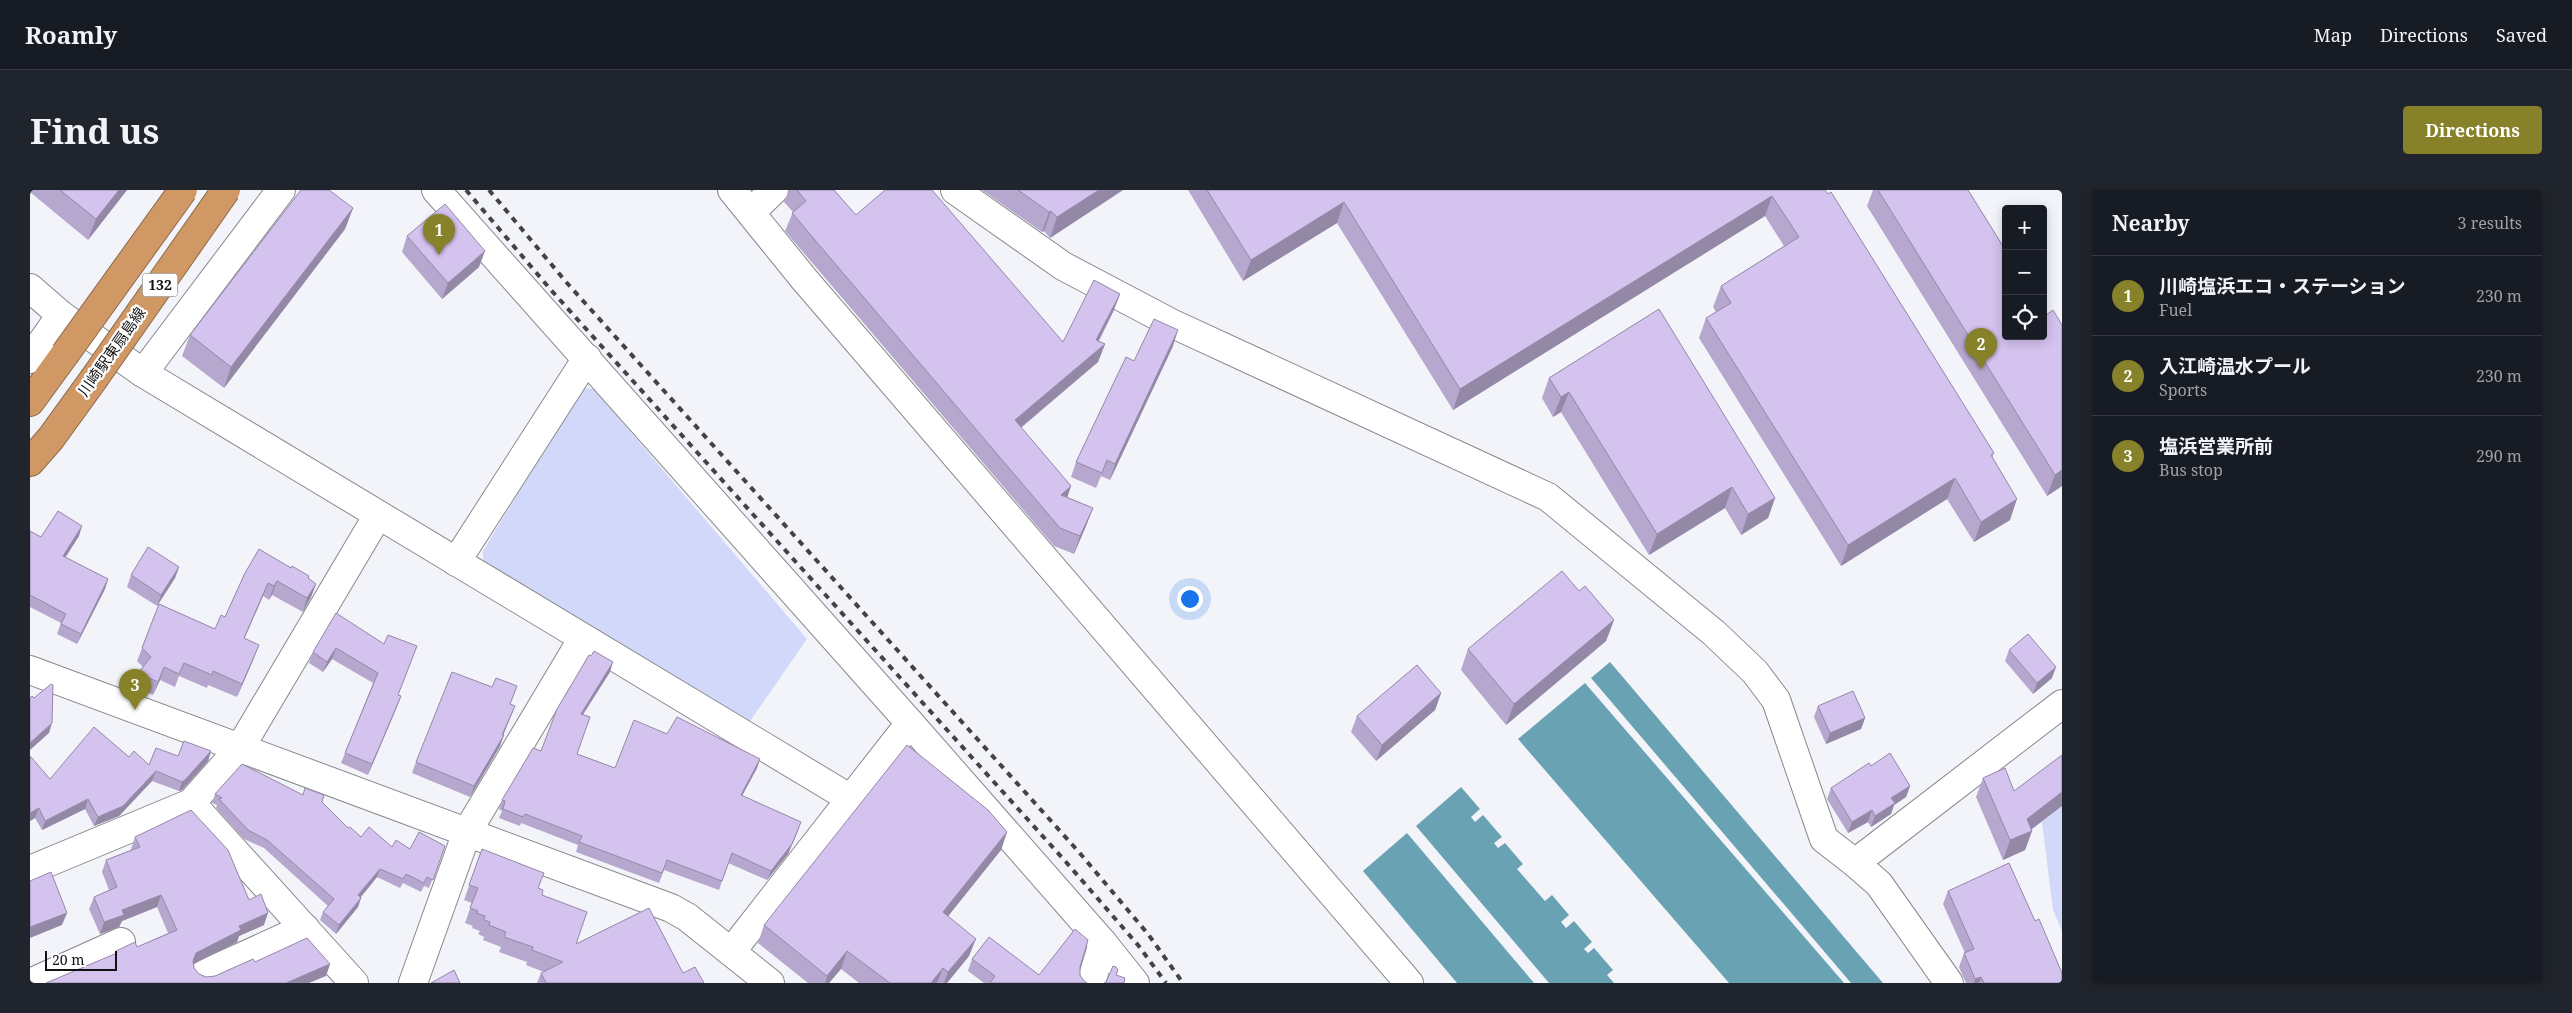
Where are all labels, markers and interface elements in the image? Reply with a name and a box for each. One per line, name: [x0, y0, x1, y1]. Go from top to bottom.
text: Roamly: [25, 18, 117, 51]
text: Map: [2314, 23, 2352, 47]
text: Directions: [2380, 23, 2468, 47]
text: Saved: [2496, 23, 2547, 47]
button: Directions: [2403, 106, 2542, 154]
text: Find us: [30, 107, 159, 154]
map controls: [2002, 205, 2047, 340]
button: +: [2002, 205, 2047, 250]
text: Nearby: [2112, 209, 2190, 237]
text: 3 results: [2458, 212, 2522, 234]
pin: 1: [423, 214, 455, 255]
button: −: [2002, 250, 2047, 295]
text: 川崎塩浜エコ・ステーション: [2159, 273, 2406, 299]
road number: 132: [142, 274, 178, 296]
text: 1: [2123, 285, 2133, 307]
text: 230 m: [2476, 285, 2522, 307]
button: locate: [2002, 295, 2047, 340]
text: Fuel: [2159, 299, 2192, 321]
street label: 川崎駅東扇島線: [73, 303, 149, 400]
pin: 2: [1965, 328, 1997, 369]
text: 入江崎温水プール: [2159, 353, 2311, 379]
text: 2: [2123, 365, 2133, 387]
text: 230 m: [2476, 365, 2522, 387]
text: Sports: [2159, 379, 2207, 401]
text: 塩浜営業所前: [2159, 433, 2273, 459]
text: 3: [2123, 445, 2133, 467]
text: 290 m: [2476, 445, 2522, 467]
text: Bus stop: [2159, 459, 2223, 481]
your location: [1177, 586, 1203, 612]
pin: 3: [119, 669, 151, 710]
scale bar: [45, 948, 118, 971]
text: 20 m: [52, 950, 85, 969]

